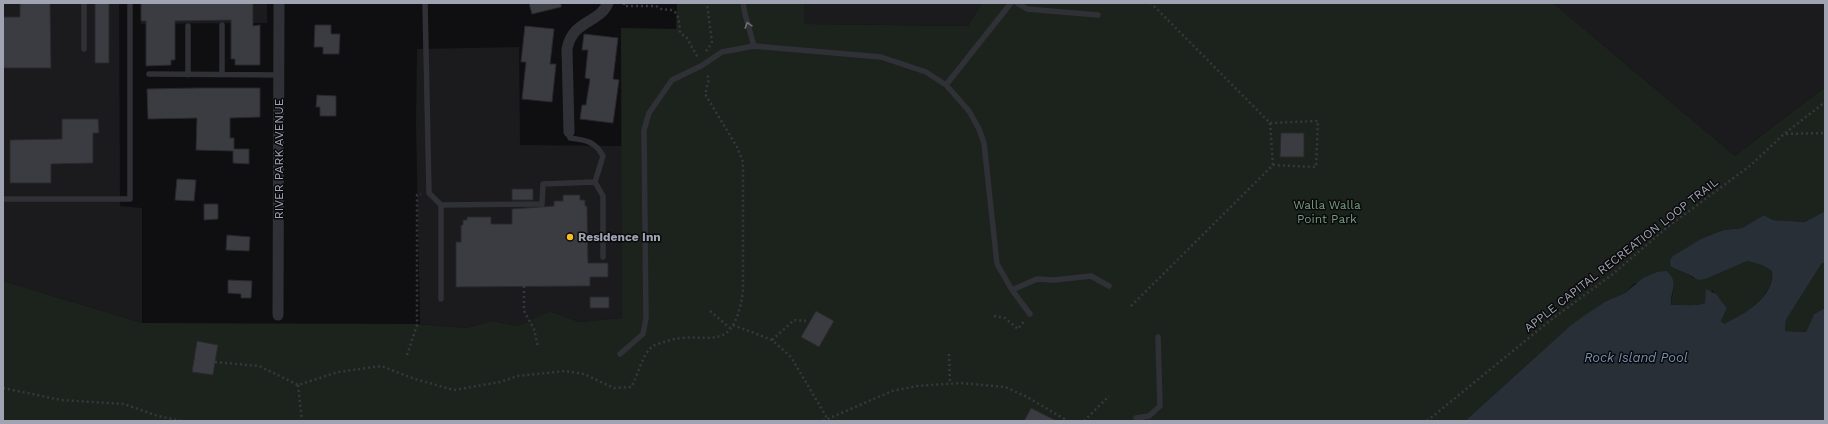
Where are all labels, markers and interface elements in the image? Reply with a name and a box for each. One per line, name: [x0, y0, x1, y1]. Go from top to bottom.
one-way arrow: [744, 22, 753, 29]
street label: RIVER PARK AVENUE: [272, 98, 286, 219]
street label: APPLE CAPITAL RECREATION LOOP TRAIL: [1521, 175, 1721, 335]
park label: Walla Walla Point Park: [1293, 198, 1361, 226]
place label: Residence Inn: [578, 230, 661, 244]
marker: Residence Inn: [565, 232, 575, 242]
water label: Rock Island Pool: [1584, 350, 1688, 365]

